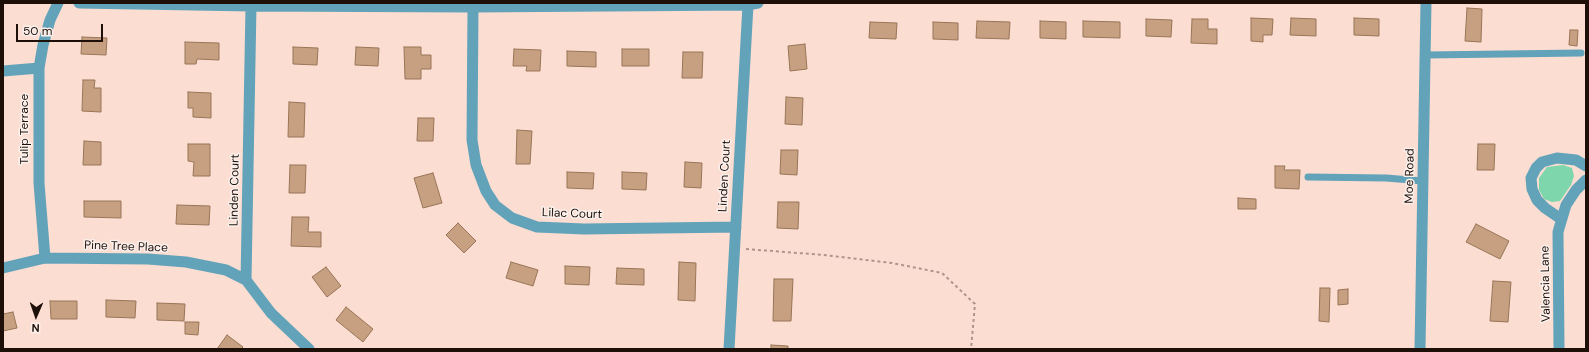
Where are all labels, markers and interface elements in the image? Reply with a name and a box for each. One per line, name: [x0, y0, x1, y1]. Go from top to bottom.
scale bar: [18, 16, 105, 42]
text: 50 m: [23, 23, 52, 39]
street label: Tulip Terrace: [18, 94, 32, 164]
street label: Linden Court: [716, 140, 734, 212]
street label: Moe Road: [1402, 148, 1418, 204]
street label: Linden Court: [227, 154, 243, 226]
street label: Lilac Court: [542, 206, 602, 222]
street label: Pine Tree Place: [84, 238, 168, 256]
street label: Valencia Lane: [1538, 246, 1554, 322]
north arrow: [16, 296, 56, 336]
text: N: [31, 321, 40, 335]

